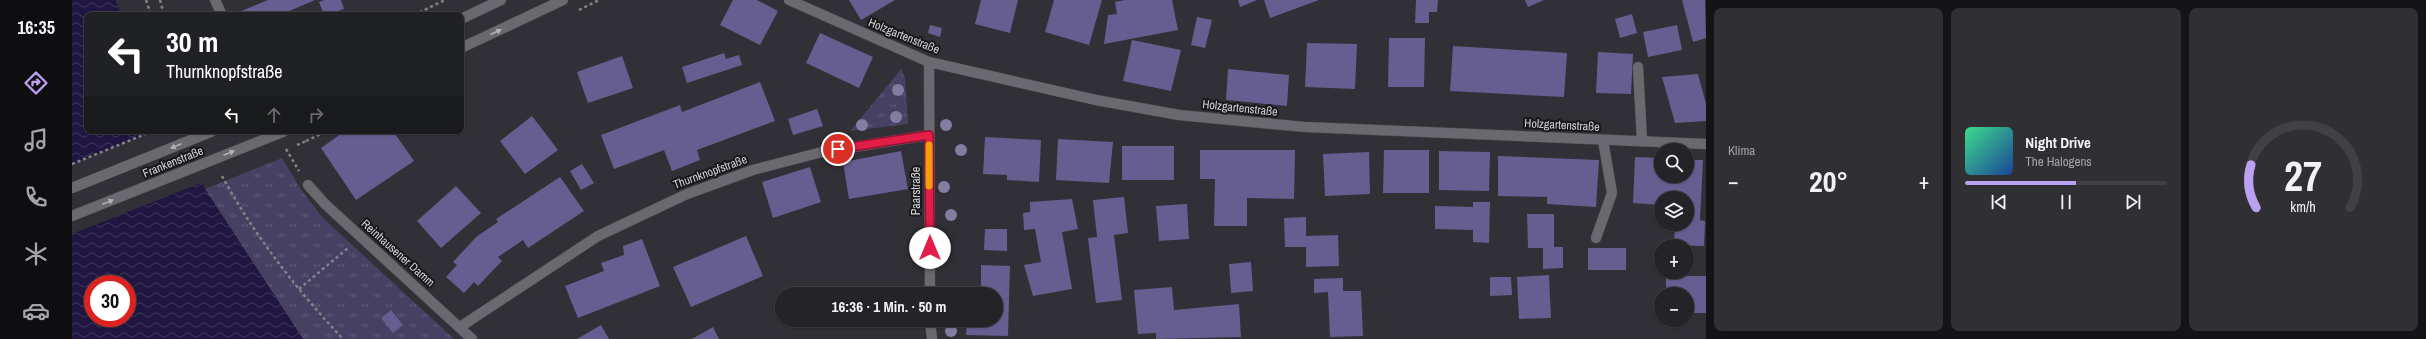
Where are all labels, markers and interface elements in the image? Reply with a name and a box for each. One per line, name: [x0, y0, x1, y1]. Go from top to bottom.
street label: Holzgartenstraße: [866, 14, 942, 58]
text: 16:35: [17, 15, 55, 40]
text: 30 m: [166, 23, 218, 61]
icon: left: [100, 28, 152, 80]
one-way arrow: [491, 29, 502, 35]
text: Thurnknopfstraße: [166, 59, 283, 84]
icon: directions: [22, 69, 50, 97]
street label: Holzgartenstraße: [1202, 96, 1278, 120]
icon: left: [221, 104, 243, 126]
icon: ahead: [263, 104, 285, 126]
icon: right: [305, 104, 327, 126]
street label: Holzgartenstraße: [1524, 115, 1600, 135]
icon: music: [22, 126, 50, 154]
pin: [821, 132, 855, 166]
text: Night Drive: [2025, 132, 2091, 153]
icon: arrive: [827, 138, 849, 160]
text: Klima: [1728, 142, 1755, 159]
street label: Frankenstraße: [140, 143, 206, 181]
one-way arrow: [170, 143, 182, 149]
map controls: [1654, 143, 1694, 327]
button: search: [1654, 143, 1694, 183]
text: 27: [2284, 147, 2322, 203]
one-way arrow: [223, 150, 235, 156]
street label: Thurnknopfstraße: [671, 151, 749, 193]
text: The Halogens: [2025, 153, 2092, 170]
text: 20°: [1809, 161, 1848, 201]
text: −: [1728, 166, 1739, 196]
text: +: [1919, 166, 1929, 196]
street label: Paarstraße: [908, 167, 924, 215]
icon: phone: [22, 183, 50, 211]
button: layers: [1654, 191, 1694, 231]
icon: previous: [1988, 191, 2010, 213]
icon: pause: [2055, 191, 2077, 213]
icon: next: [2122, 191, 2144, 213]
text: km/h: [2291, 196, 2316, 215]
one-way arrow: [103, 198, 115, 204]
street label: Reinhausener Damm: [358, 216, 438, 290]
position arrow: [909, 227, 951, 269]
button: +: [1654, 239, 1694, 279]
icon: climate: [22, 240, 50, 268]
speed limit sign: 30: [84, 275, 136, 327]
button: −: [1654, 287, 1694, 327]
text: 16:36 · 1 Min. · 50 m: [832, 296, 946, 317]
icon: car: [22, 297, 50, 325]

